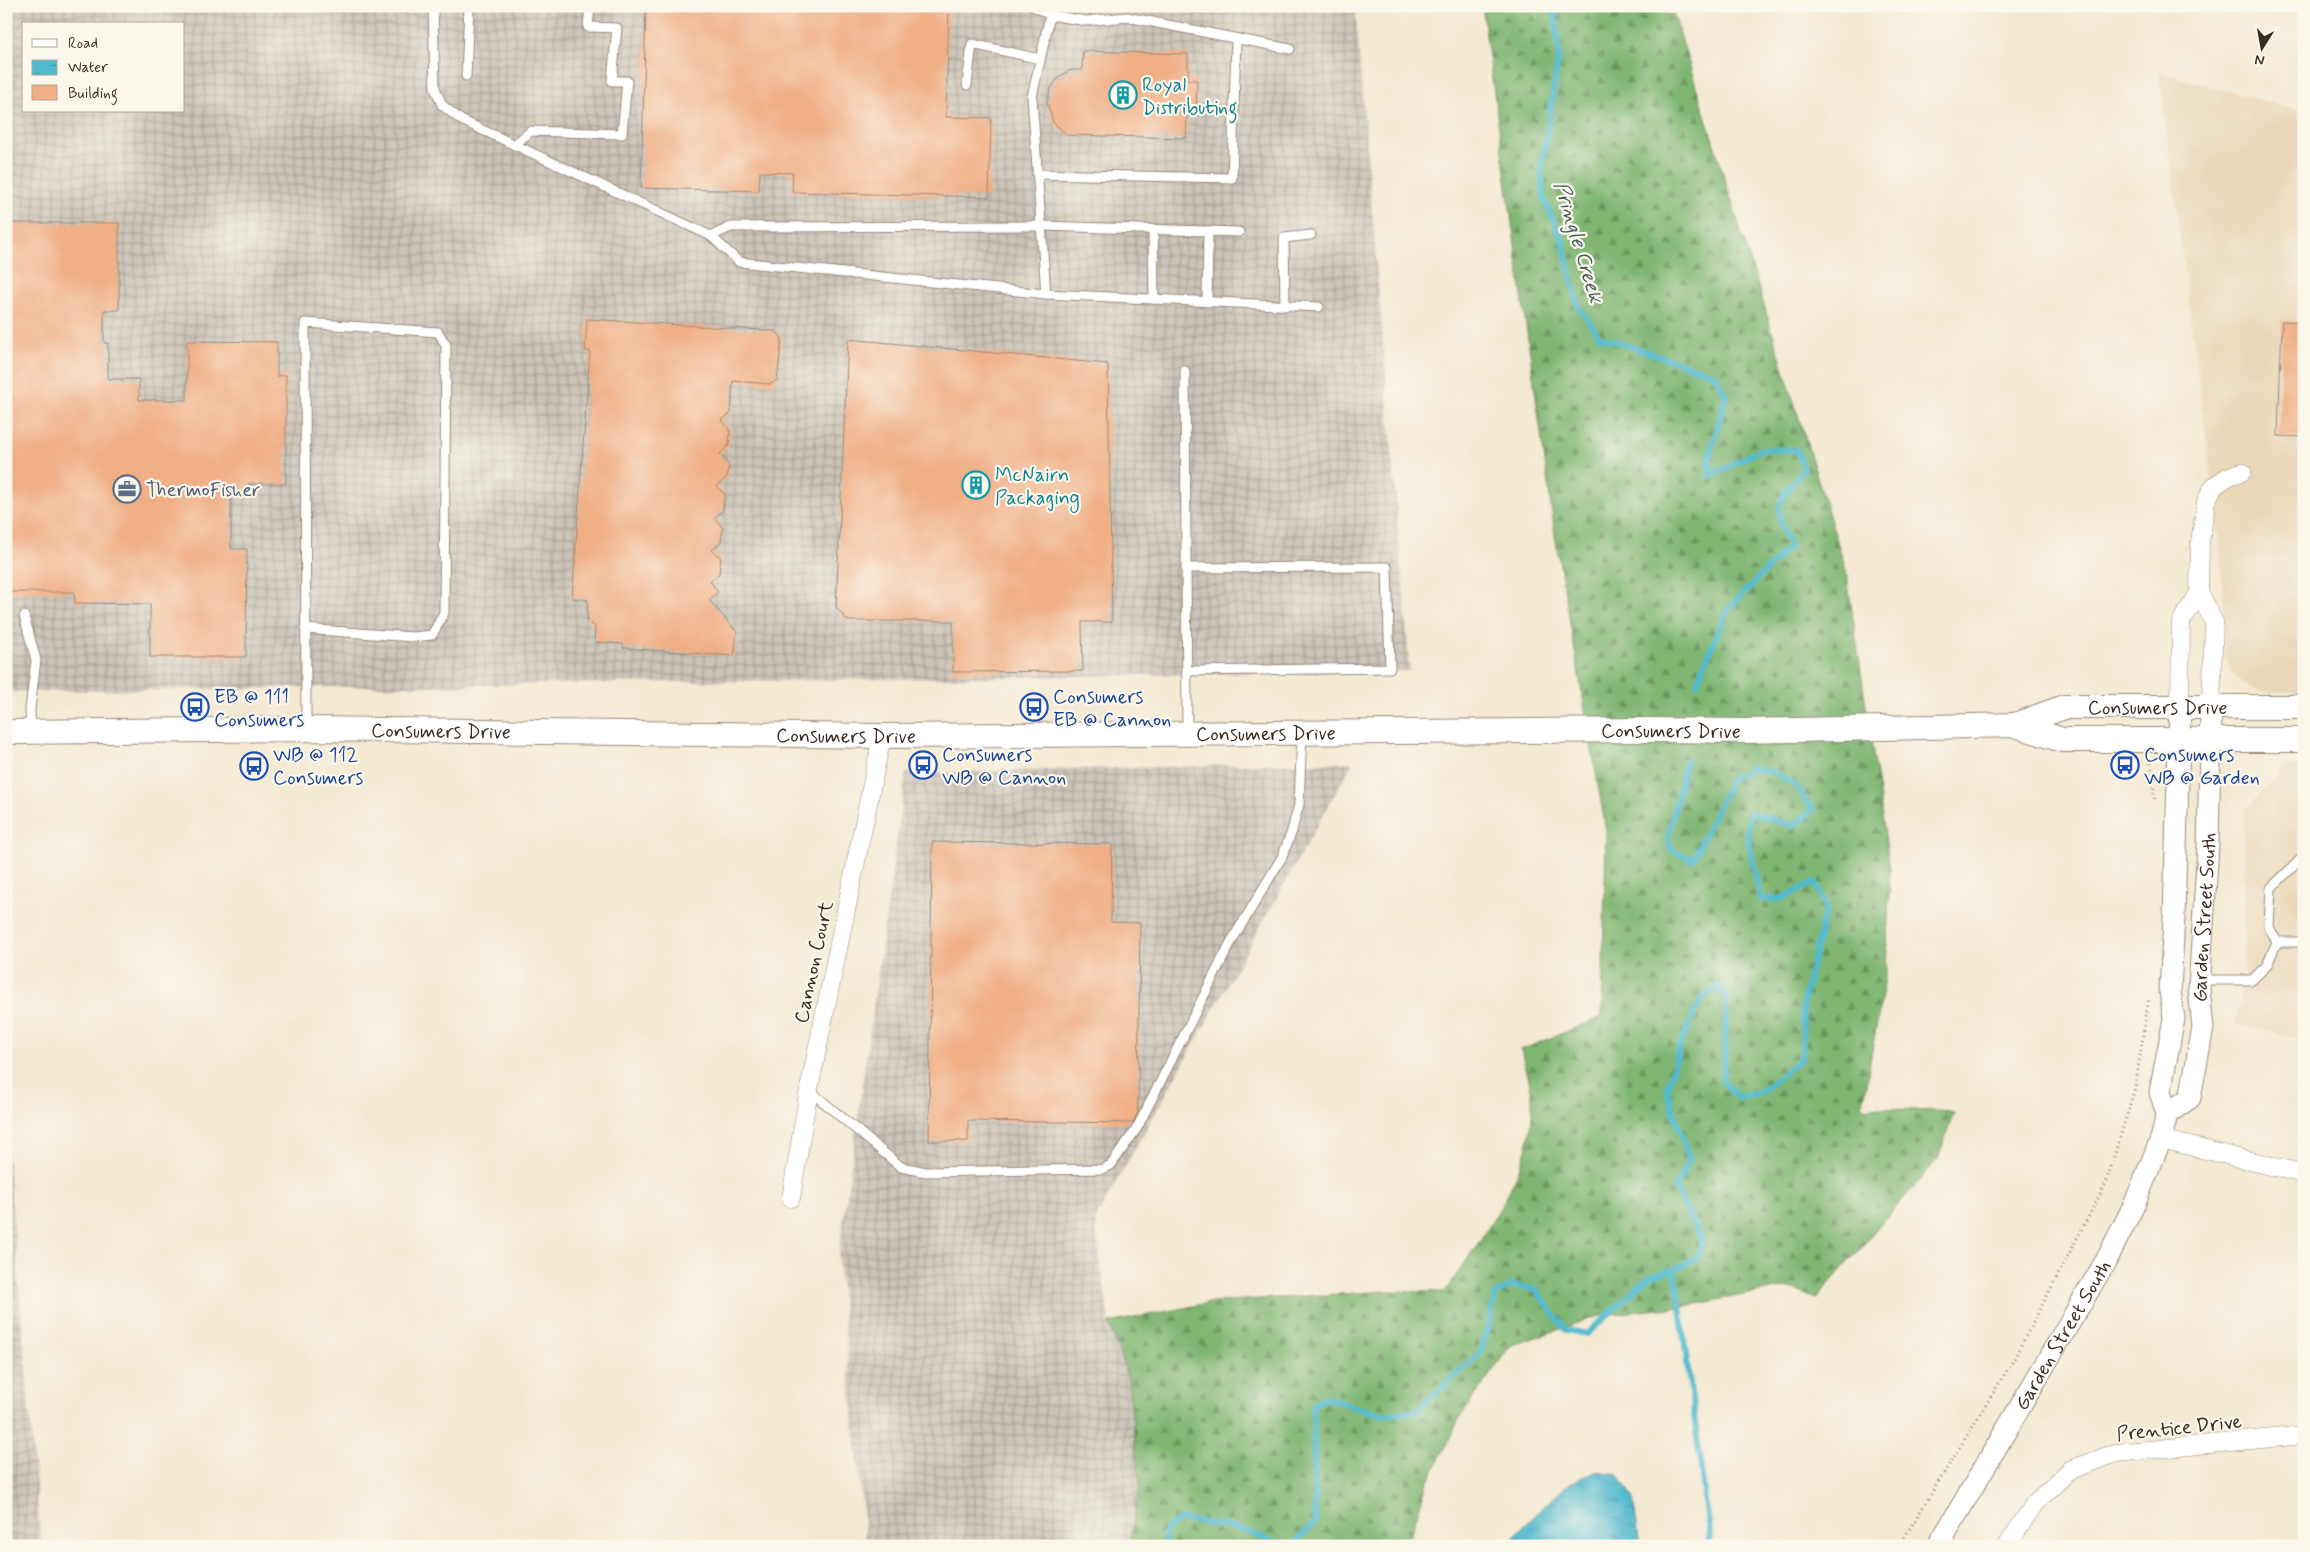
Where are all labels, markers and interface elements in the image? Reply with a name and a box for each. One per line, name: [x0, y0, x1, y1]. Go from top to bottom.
legend: [22, 22, 185, 112]
north arrow: [2238, 22, 2288, 72]
text: Road: [68, 34, 98, 54]
text: N: [2253, 50, 2266, 70]
text: Water: [68, 58, 108, 78]
place label: Royal Distributing: [1142, 72, 1238, 124]
building icon: Royal Distributing: [1108, 80, 1138, 110]
text: Building: [68, 84, 118, 105]
water label: Pringle Creek: [1546, 178, 1610, 307]
place label: McNairn Packaging: [995, 462, 1080, 513]
building icon: McNairn Packaging: [961, 470, 991, 500]
office icon: ThermoFisher: [112, 474, 142, 504]
place label: ThermoFisher: [146, 477, 261, 504]
place label: EB @ 111 Consumers: [214, 684, 304, 734]
place label: Consumers EB @ Cannon: [1053, 684, 1171, 734]
bus stop icon: EB @ 111 Consumers: [180, 692, 210, 722]
bus stop icon: Consumers EB @ Cannon: [1019, 692, 1049, 722]
street label: Consumers Drive: [2088, 695, 2228, 722]
street label: Consumers Drive: [371, 718, 511, 746]
street label: Consumers Drive: [1601, 718, 1741, 746]
street label: Consumers Drive: [1196, 720, 1336, 749]
street label: Consumers Drive: [776, 723, 916, 751]
place label: WB @ 112 Consumers: [273, 742, 363, 792]
place label: Consumers WB @ Cannon: [942, 742, 1066, 792]
place label: Consumers WB @ Garden: [2144, 742, 2260, 792]
bus stop icon: Consumers WB @ Cannon: [908, 750, 938, 780]
bus stop icon: Consumers WB @ Garden: [2110, 750, 2140, 780]
bus stop icon: WB @ 112 Consumers: [239, 751, 269, 781]
street label: Garden Street South: [2187, 832, 2223, 1004]
street label: Cannon Court: [788, 898, 841, 1026]
street label: Garden Street South: [2009, 1256, 2118, 1416]
street label: Prentice Drive: [2115, 1408, 2243, 1448]

